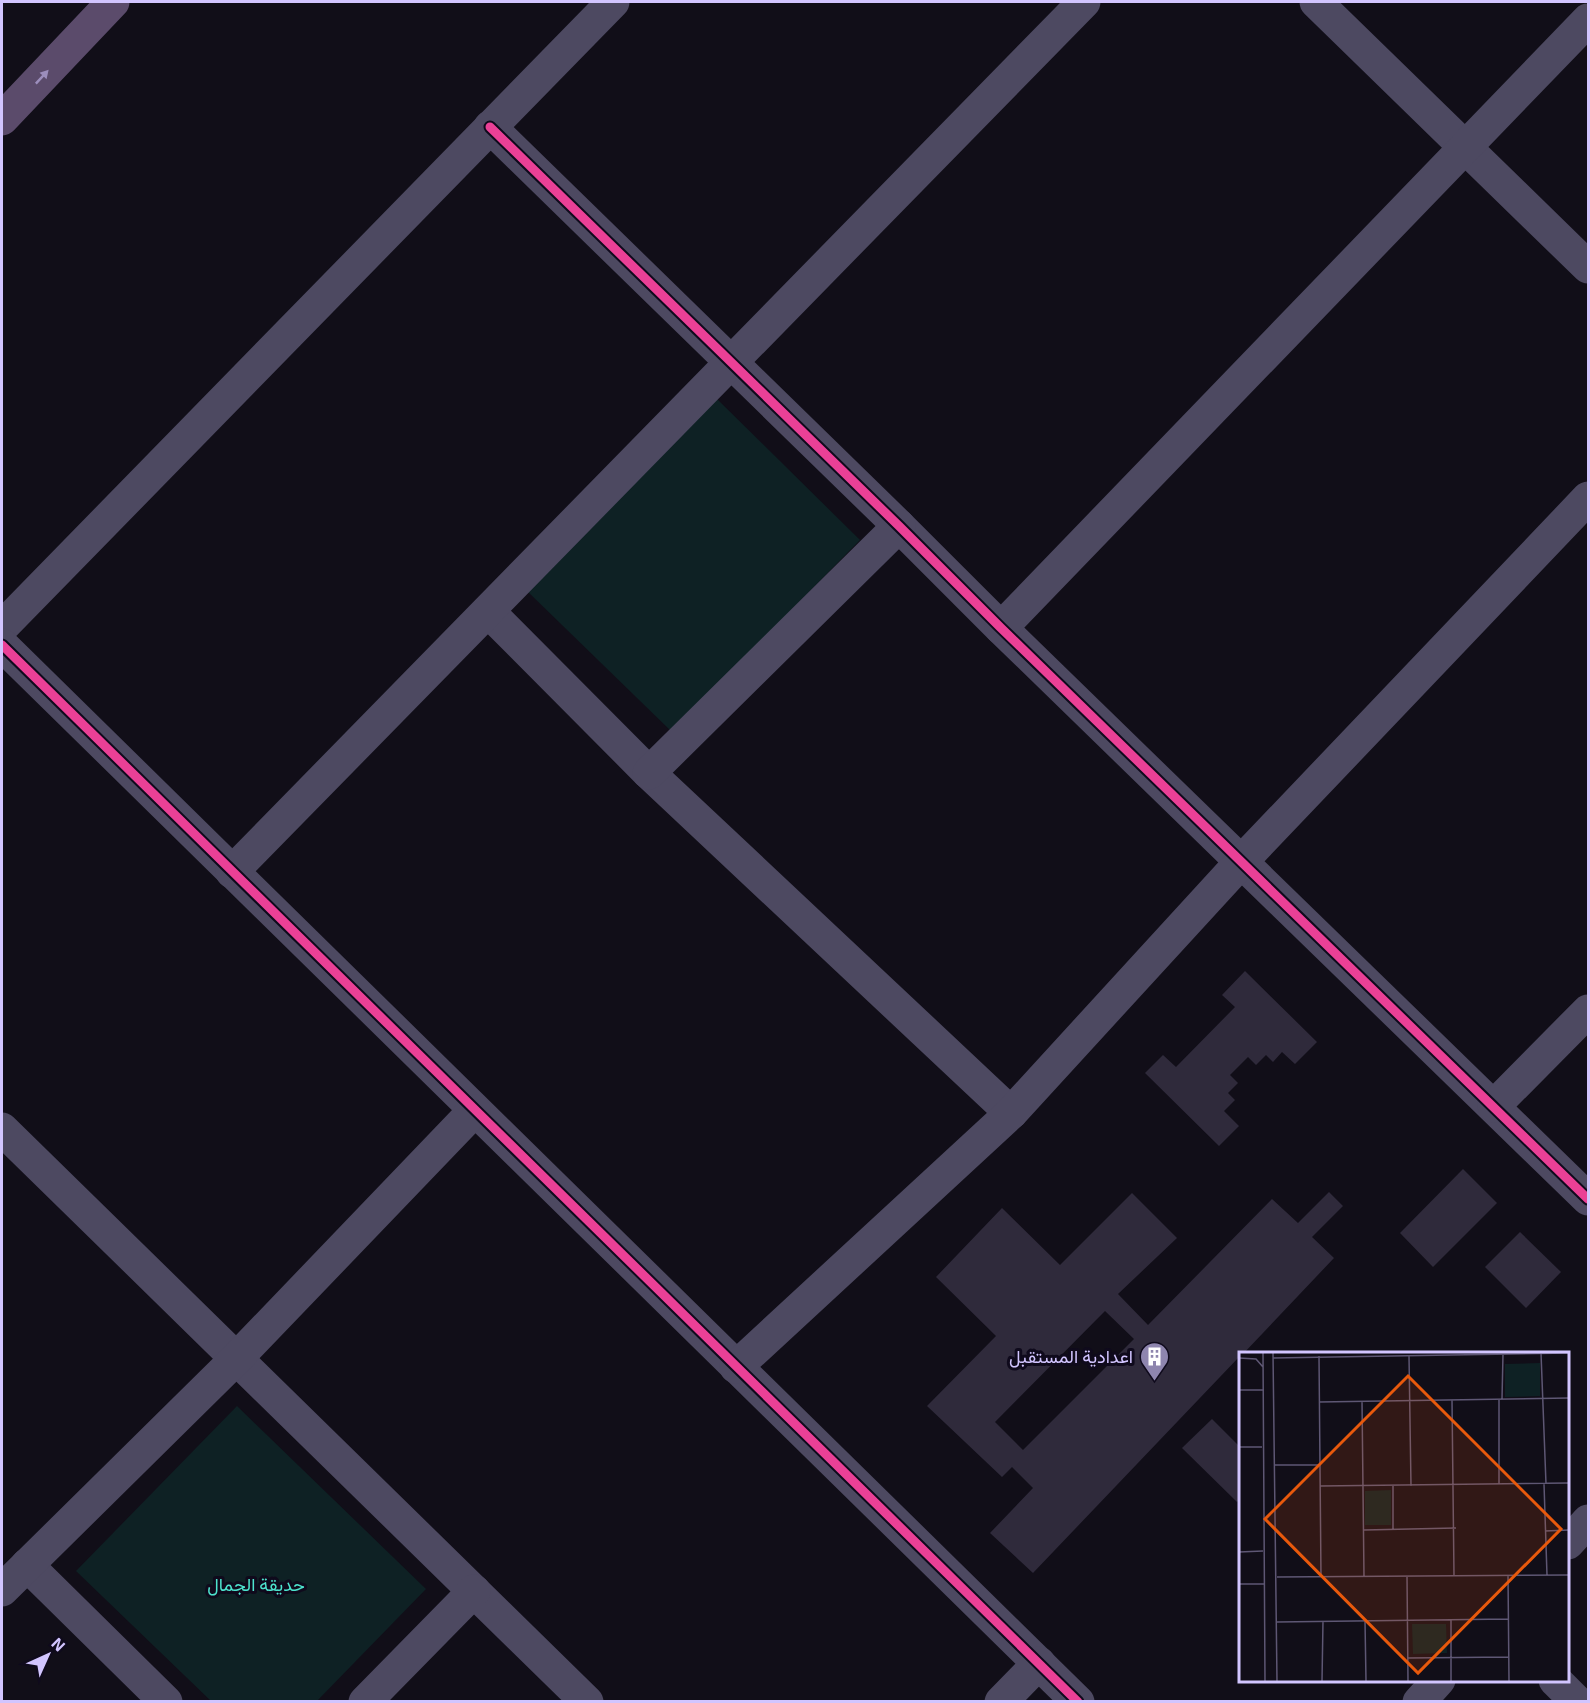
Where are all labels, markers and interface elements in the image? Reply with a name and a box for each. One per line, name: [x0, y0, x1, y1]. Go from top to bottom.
one-way arrow: [34, 70, 48, 84]
building icon: اعدادية المستقبل: [1138, 1340, 1170, 1382]
place label: اعدادية المستقبل: [1009, 1345, 1133, 1368]
inset map: [1239, 1352, 1569, 1682]
park label: حديقة الجمال: [207, 1573, 305, 1596]
north arrow: [18, 1625, 78, 1685]
text: N: [48, 1633, 70, 1655]

